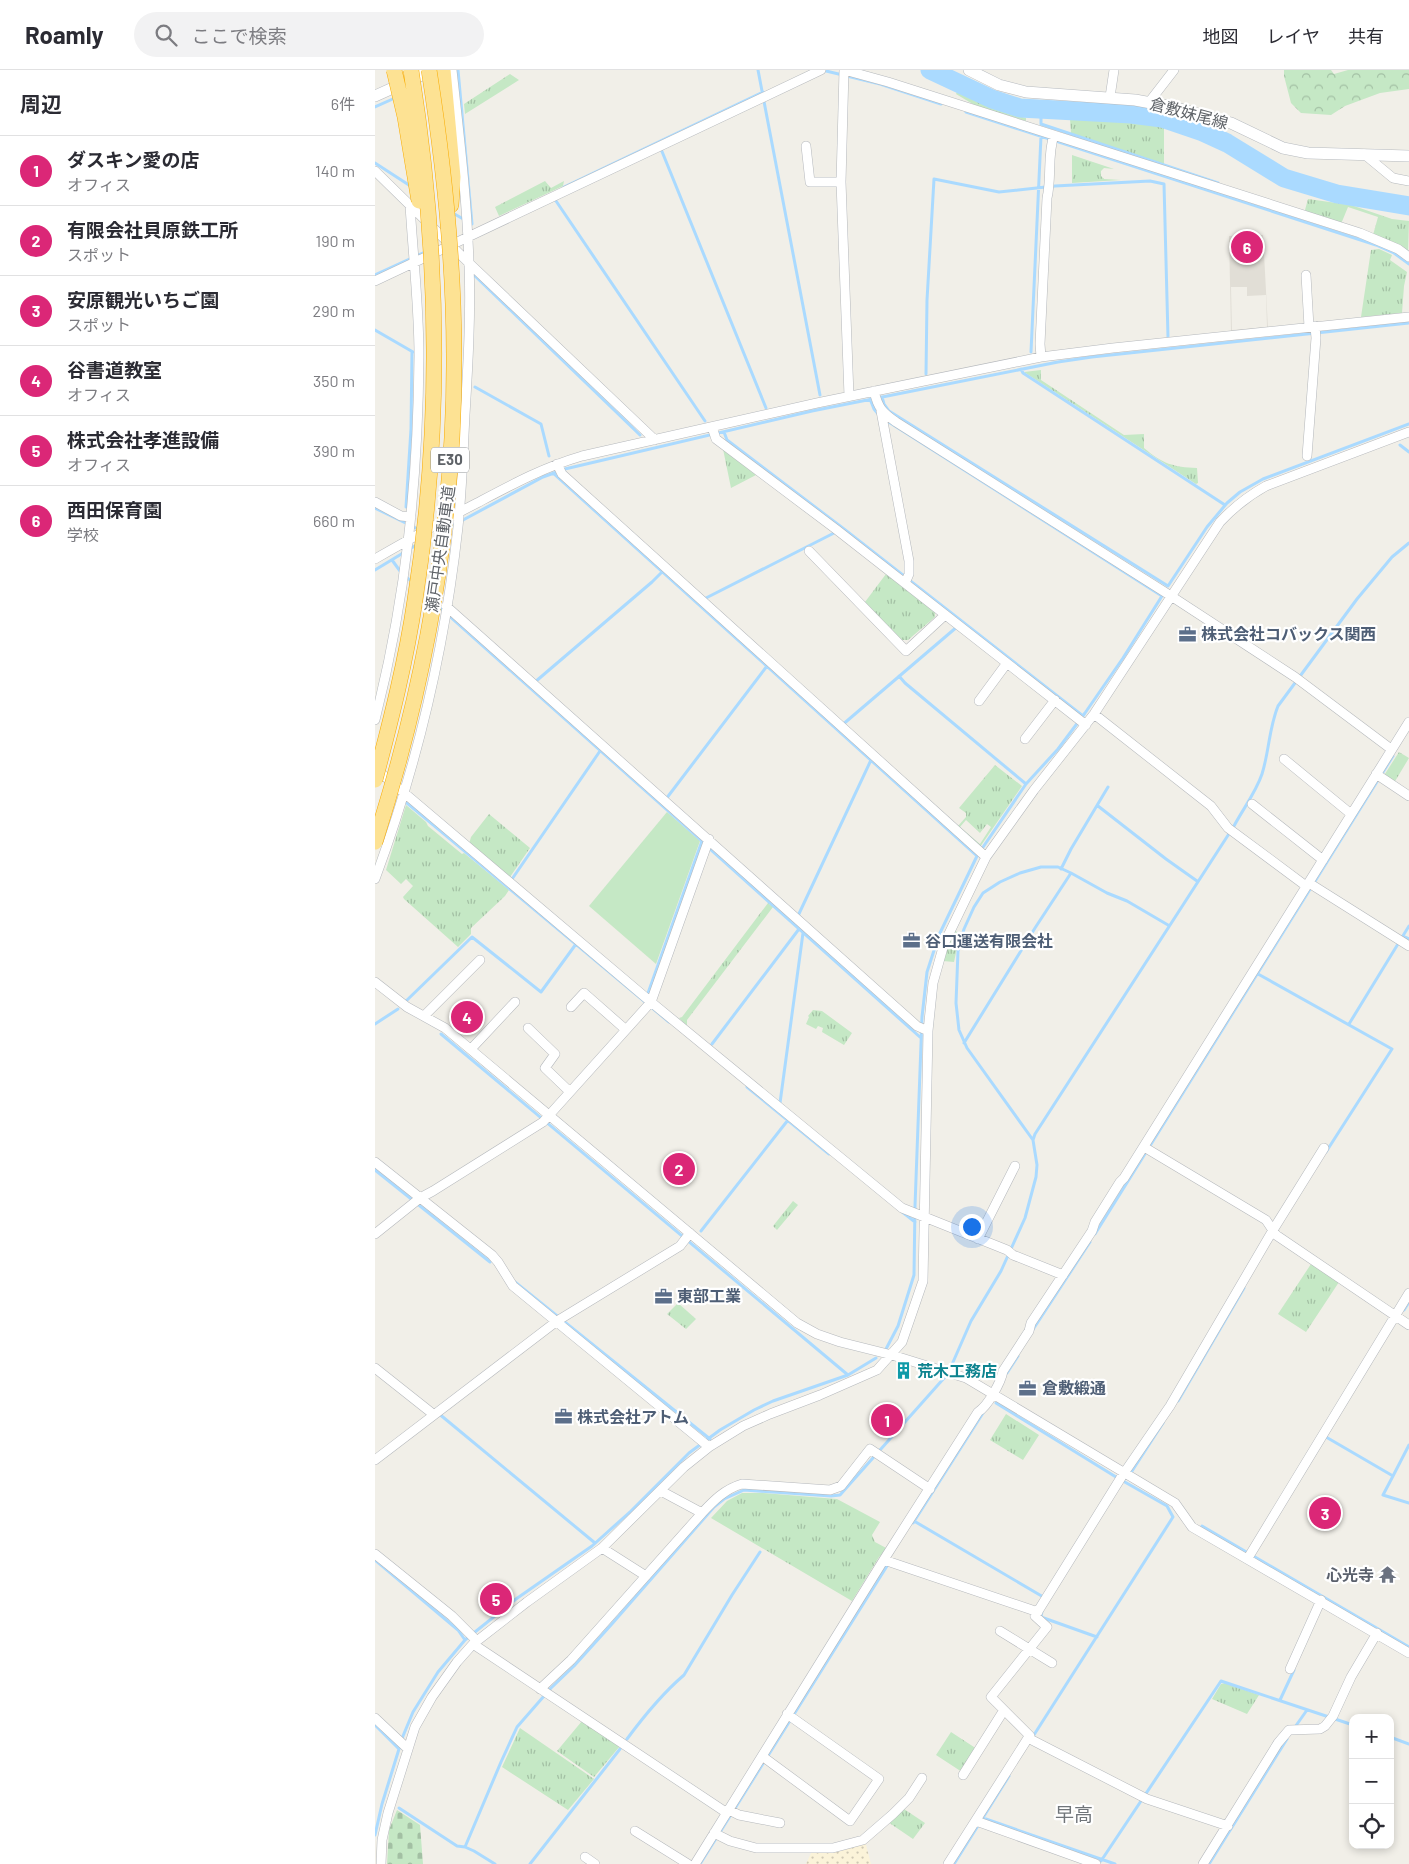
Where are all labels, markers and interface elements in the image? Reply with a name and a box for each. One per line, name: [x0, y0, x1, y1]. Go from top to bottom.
search box: [134, 12, 484, 57]
text: Roamly: [25, 20, 104, 49]
icon: search: [152, 21, 180, 49]
text: ここで検索: [192, 24, 287, 47]
text: 地図: [1203, 25, 1239, 47]
text: レイヤ: [1267, 25, 1320, 47]
text: 共有: [1348, 25, 1384, 47]
text: 周辺: [20, 91, 62, 116]
street label: 倉敷妹尾線: [1148, 93, 1230, 132]
text: 6件: [331, 94, 355, 113]
text: ダスキン愛の店: [67, 148, 199, 171]
text: 1: [33, 161, 39, 180]
text: 140 m: [315, 161, 355, 180]
text: オフィス: [67, 175, 131, 194]
text: 有限会社貝原鉄工所: [67, 218, 238, 241]
pin: 6: [1231, 228, 1263, 266]
text: 2: [32, 231, 40, 250]
text: 190 m: [316, 231, 355, 250]
text: スポット: [67, 245, 131, 264]
text: 安原観光いちご園: [67, 288, 219, 311]
text: 3: [32, 301, 40, 320]
text: 290 m: [313, 301, 355, 320]
text: スポット: [67, 315, 131, 334]
text: 谷書道教室: [67, 358, 162, 381]
text: 4: [31, 371, 41, 390]
text: 350 m: [313, 371, 355, 390]
text: オフィス: [67, 385, 131, 404]
text: 株式会社孝進設備: [67, 428, 219, 451]
text: 5: [32, 441, 40, 460]
text: 390 m: [313, 441, 355, 460]
road number: E30: [431, 448, 469, 472]
text: オフィス: [67, 455, 131, 474]
street label: 瀬戸中央自動車道: [421, 484, 458, 614]
text: 西田保育園: [67, 498, 162, 521]
text: 6: [32, 511, 40, 530]
text: 660 m: [313, 511, 355, 530]
text: 学校: [67, 525, 99, 544]
office icon: 株式会社コバックス関西: [1177, 624, 1197, 644]
place label: 株式会社コバックス関西: [1201, 624, 1377, 643]
office icon: 谷口運送有限会社: [901, 931, 921, 951]
place label: 谷口運送有限会社: [925, 931, 1053, 950]
pin: 4: [451, 998, 483, 1036]
pin: 2: [663, 1150, 695, 1188]
your location: [959, 1214, 985, 1240]
office icon: 東部工業: [653, 1286, 673, 1306]
place label: 東部工業: [677, 1286, 741, 1305]
building icon: 荒木工務店: [893, 1361, 913, 1381]
place label: 荒木工務店: [917, 1361, 997, 1380]
office icon: 倉敷緞通: [1018, 1378, 1038, 1398]
place label: 倉敷緞通: [1042, 1378, 1106, 1397]
pin: 1: [871, 1401, 903, 1439]
office icon: 株式会社アトム: [553, 1407, 573, 1427]
place label: 株式会社アトム: [577, 1407, 689, 1426]
pin: 3: [1309, 1494, 1341, 1532]
place label: 心光寺: [1326, 1565, 1374, 1584]
temple icon: 心光寺: [1378, 1565, 1398, 1585]
pin: 5: [480, 1580, 512, 1618]
map controls: [1349, 1714, 1394, 1849]
button: +: [1349, 1714, 1394, 1759]
button: −: [1349, 1759, 1394, 1804]
district label: 早高: [1055, 1802, 1093, 1825]
button: locate: [1349, 1804, 1394, 1849]

